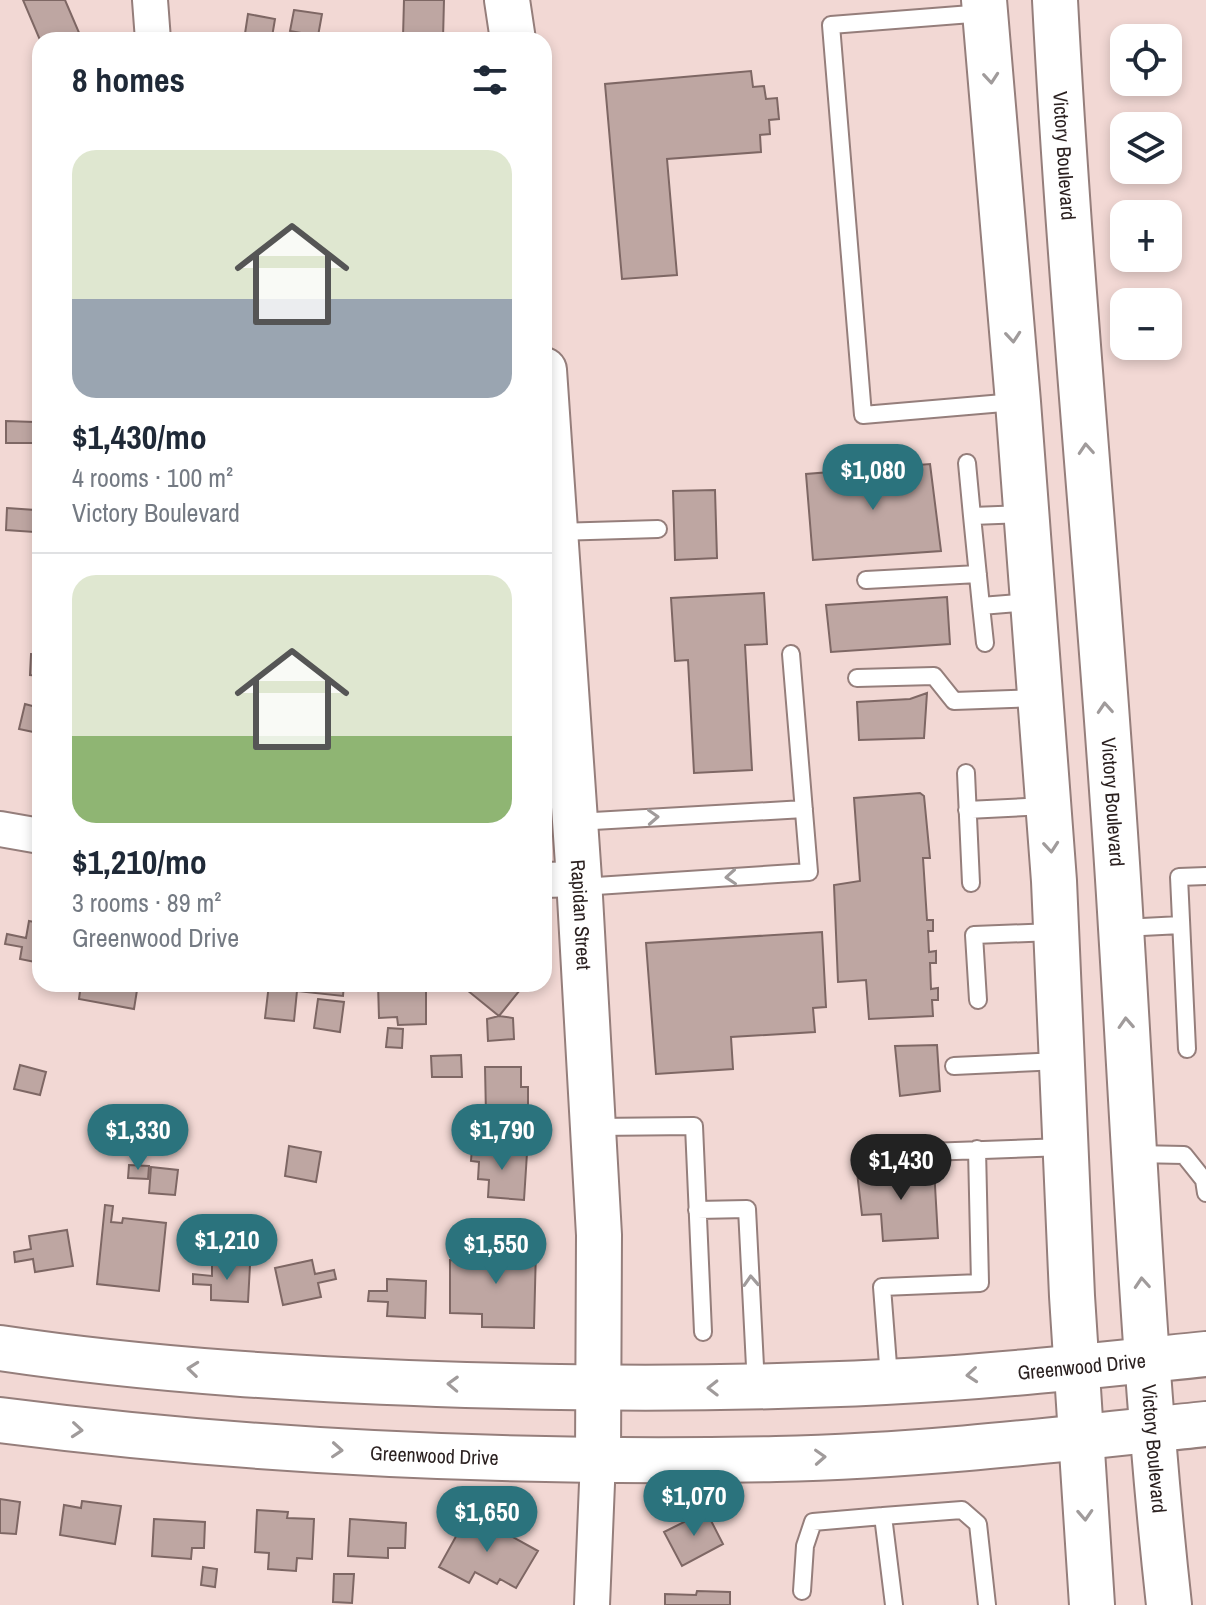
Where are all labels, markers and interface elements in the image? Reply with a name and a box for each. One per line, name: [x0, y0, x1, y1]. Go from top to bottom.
map controls: [1110, 24, 1182, 360]
button: locate: [1110, 24, 1182, 96]
text: 8 homes: [72, 57, 185, 103]
icon: filters: [468, 58, 512, 102]
one-way arrow: [982, 72, 999, 85]
street label: Victory Boulevard: [1047, 90, 1083, 221]
button: layers: [1110, 112, 1182, 184]
button: +: [1110, 200, 1182, 272]
icon: home: [220, 202, 364, 346]
button: −: [1110, 288, 1182, 360]
one-way arrow: [1004, 331, 1021, 344]
text: $1,430/mo: [72, 414, 207, 460]
one-way arrow: [1078, 442, 1095, 455]
pin: $1,080: [808, 444, 938, 512]
text: $1,080: [840, 452, 906, 487]
text: 4 rooms · 100 m²: [72, 460, 233, 495]
text: Victory Boulevard: [72, 495, 240, 530]
icon: home: [220, 627, 364, 771]
one-way arrow: [1097, 701, 1114, 714]
street label: Victory Boulevard: [1095, 736, 1131, 867]
one-way arrow: [647, 809, 660, 826]
text: $1,210/mo: [72, 839, 207, 885]
one-way arrow: [1042, 841, 1059, 854]
street label: Rapidan Street: [565, 859, 598, 971]
one-way arrow: [724, 868, 737, 885]
text: 3 rooms · 89 m²: [72, 885, 221, 920]
text: Greenwood Drive: [72, 920, 239, 955]
one-way arrow: [1117, 1016, 1134, 1029]
pin: $1,330: [73, 1104, 203, 1172]
pin: $1,790: [437, 1104, 567, 1172]
text: $1,330: [105, 1112, 171, 1147]
text: $1,790: [469, 1112, 535, 1147]
pin: $1,430: [836, 1134, 966, 1202]
text: $1,430: [868, 1142, 934, 1177]
pin: $1,210: [162, 1214, 292, 1282]
pin: $1,550: [431, 1218, 561, 1286]
text: $1,210: [194, 1222, 260, 1257]
text: $1,550: [463, 1226, 529, 1261]
one-way arrow: [743, 1274, 760, 1287]
one-way arrow: [1134, 1276, 1151, 1289]
street label: Greenwood Drive: [1016, 1346, 1147, 1386]
one-way arrow: [186, 1361, 199, 1378]
one-way arrow: [965, 1366, 978, 1383]
one-way arrow: [446, 1376, 459, 1393]
one-way arrow: [706, 1379, 719, 1396]
street label: Victory Boulevard: [1136, 1383, 1174, 1514]
one-way arrow: [71, 1421, 84, 1438]
street label: Greenwood Drive: [370, 1439, 499, 1471]
one-way arrow: [331, 1441, 344, 1458]
one-way arrow: [814, 1449, 827, 1466]
pin: $1,070: [629, 1470, 759, 1538]
text: $1,070: [661, 1478, 727, 1513]
pin: $1,650: [422, 1486, 552, 1554]
text: $1,650: [454, 1494, 520, 1529]
one-way arrow: [1076, 1509, 1093, 1522]

